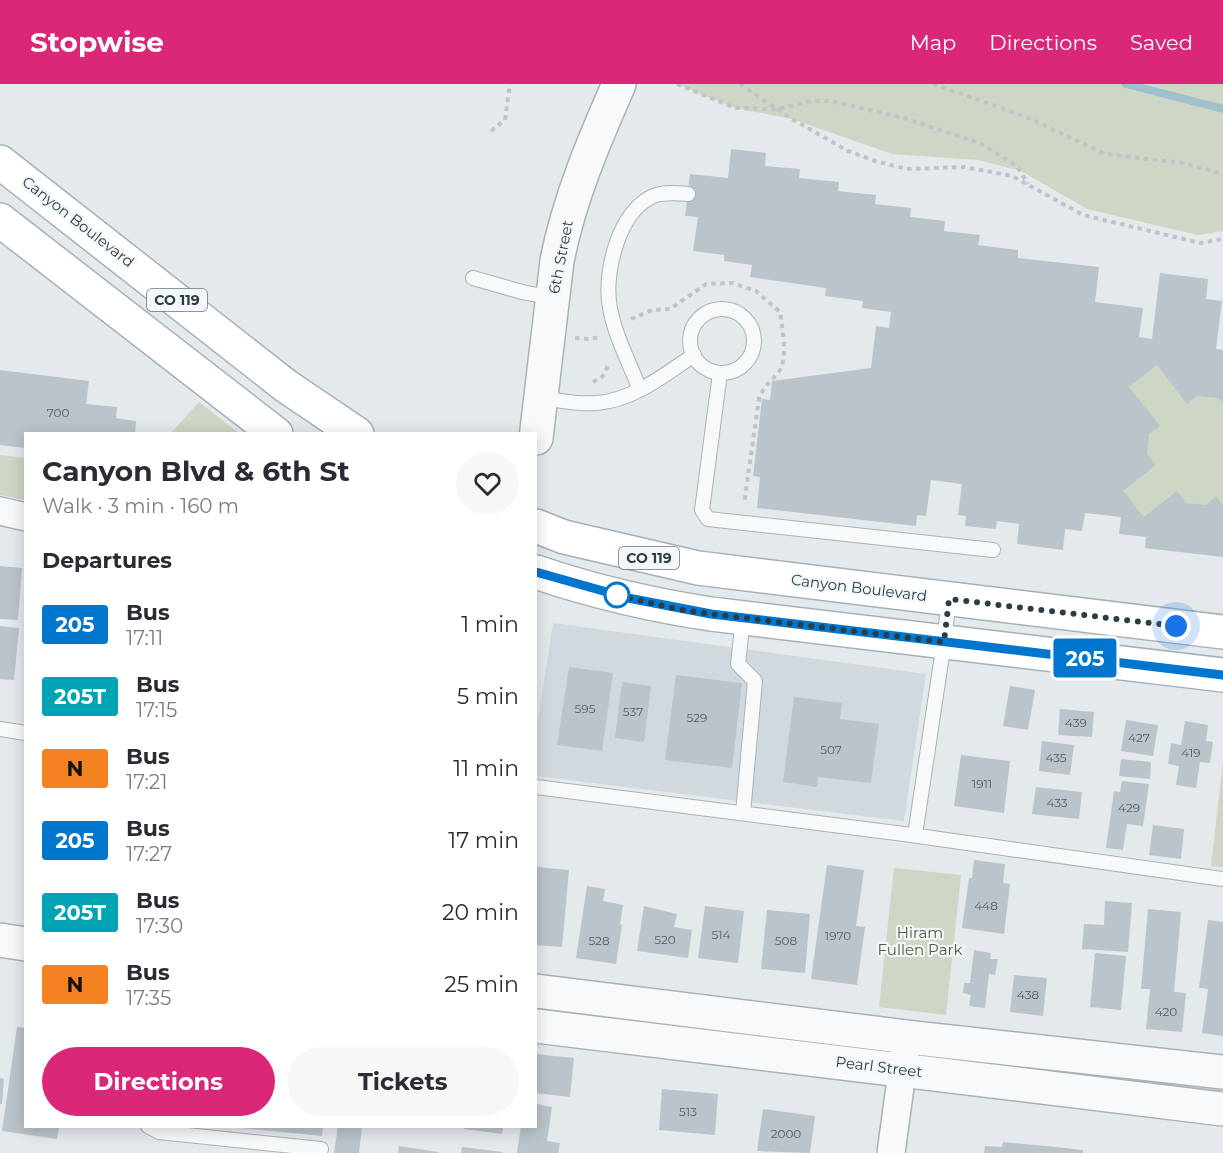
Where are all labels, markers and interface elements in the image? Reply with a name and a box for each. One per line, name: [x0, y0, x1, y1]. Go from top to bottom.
text: Stopwise: [30, 25, 164, 59]
text: Map: [910, 30, 956, 55]
text: Directions: [989, 30, 1097, 55]
text: Saved: [1130, 30, 1193, 55]
street label: Canyon Boulevard: [18, 172, 138, 271]
street label: 6th Street: [544, 218, 577, 295]
road number: CO 119: [147, 289, 207, 311]
house number: 700: [47, 405, 69, 420]
button: heart: [456, 452, 519, 515]
text: Canyon Blvd & 6th St: [42, 454, 350, 488]
text: Walk · 3 min · 160 m: [42, 494, 239, 518]
text: Departures: [42, 547, 172, 574]
road number: CO 119: [619, 547, 679, 569]
street label: Canyon Boulevard: [790, 570, 928, 605]
unlabelled marker: [604, 582, 630, 608]
text: Bus: [126, 599, 170, 626]
text: 1 min: [461, 611, 519, 638]
your location: [1161, 611, 1191, 641]
text: 205: [55, 612, 95, 637]
text: 17:11: [126, 626, 163, 650]
line badge: 205: [1050, 638, 1120, 678]
text: 205: [1065, 646, 1105, 671]
text: Bus: [136, 671, 180, 698]
text: 5 min: [457, 683, 519, 710]
text: 205T: [54, 684, 106, 709]
text: 17:15: [136, 698, 177, 722]
house number: 595: [575, 701, 596, 716]
house number: 537: [623, 704, 643, 719]
house number: 529: [687, 710, 707, 725]
house number: 439: [1065, 715, 1087, 730]
house number: 427: [1128, 730, 1150, 745]
house number: 507: [820, 742, 842, 757]
text: Bus: [126, 743, 170, 770]
house number: 419: [1181, 745, 1201, 760]
house number: 435: [1045, 750, 1067, 765]
text: 11 min: [453, 755, 519, 782]
text: N: [67, 756, 83, 781]
text: 17:21: [126, 770, 167, 794]
house number: 1911: [972, 776, 992, 791]
house number: 433: [1046, 795, 1068, 810]
house number: 429: [1118, 800, 1140, 815]
text: Bus: [126, 815, 170, 842]
text: 17 min: [448, 827, 519, 854]
text: 205: [55, 828, 95, 853]
text: 17:27: [126, 842, 172, 866]
text: Bus: [136, 887, 180, 914]
house number: 448: [974, 898, 998, 913]
text: 20 min: [442, 899, 519, 926]
text: 205T: [54, 900, 106, 925]
text: 17:30: [136, 914, 183, 938]
park label: Hiram Fullen Park: [878, 923, 962, 959]
house number: 514: [711, 927, 731, 942]
house number: 1970: [825, 928, 851, 943]
house number: 520: [654, 932, 676, 947]
house number: 528: [588, 933, 610, 948]
house number: 508: [775, 933, 798, 948]
text: Bus: [126, 959, 170, 986]
text: 25 min: [444, 971, 519, 998]
text: N: [67, 972, 83, 997]
text: 17:35: [126, 986, 171, 1010]
house number: 438: [1017, 987, 1039, 1002]
house number: 420: [1155, 1004, 1177, 1019]
button: Directions: [42, 1047, 275, 1116]
button: Tickets: [287, 1047, 519, 1116]
street label: Pearl Street: [834, 1052, 924, 1081]
house number: 513: [679, 1104, 697, 1119]
house number: 2000: [771, 1126, 801, 1141]

